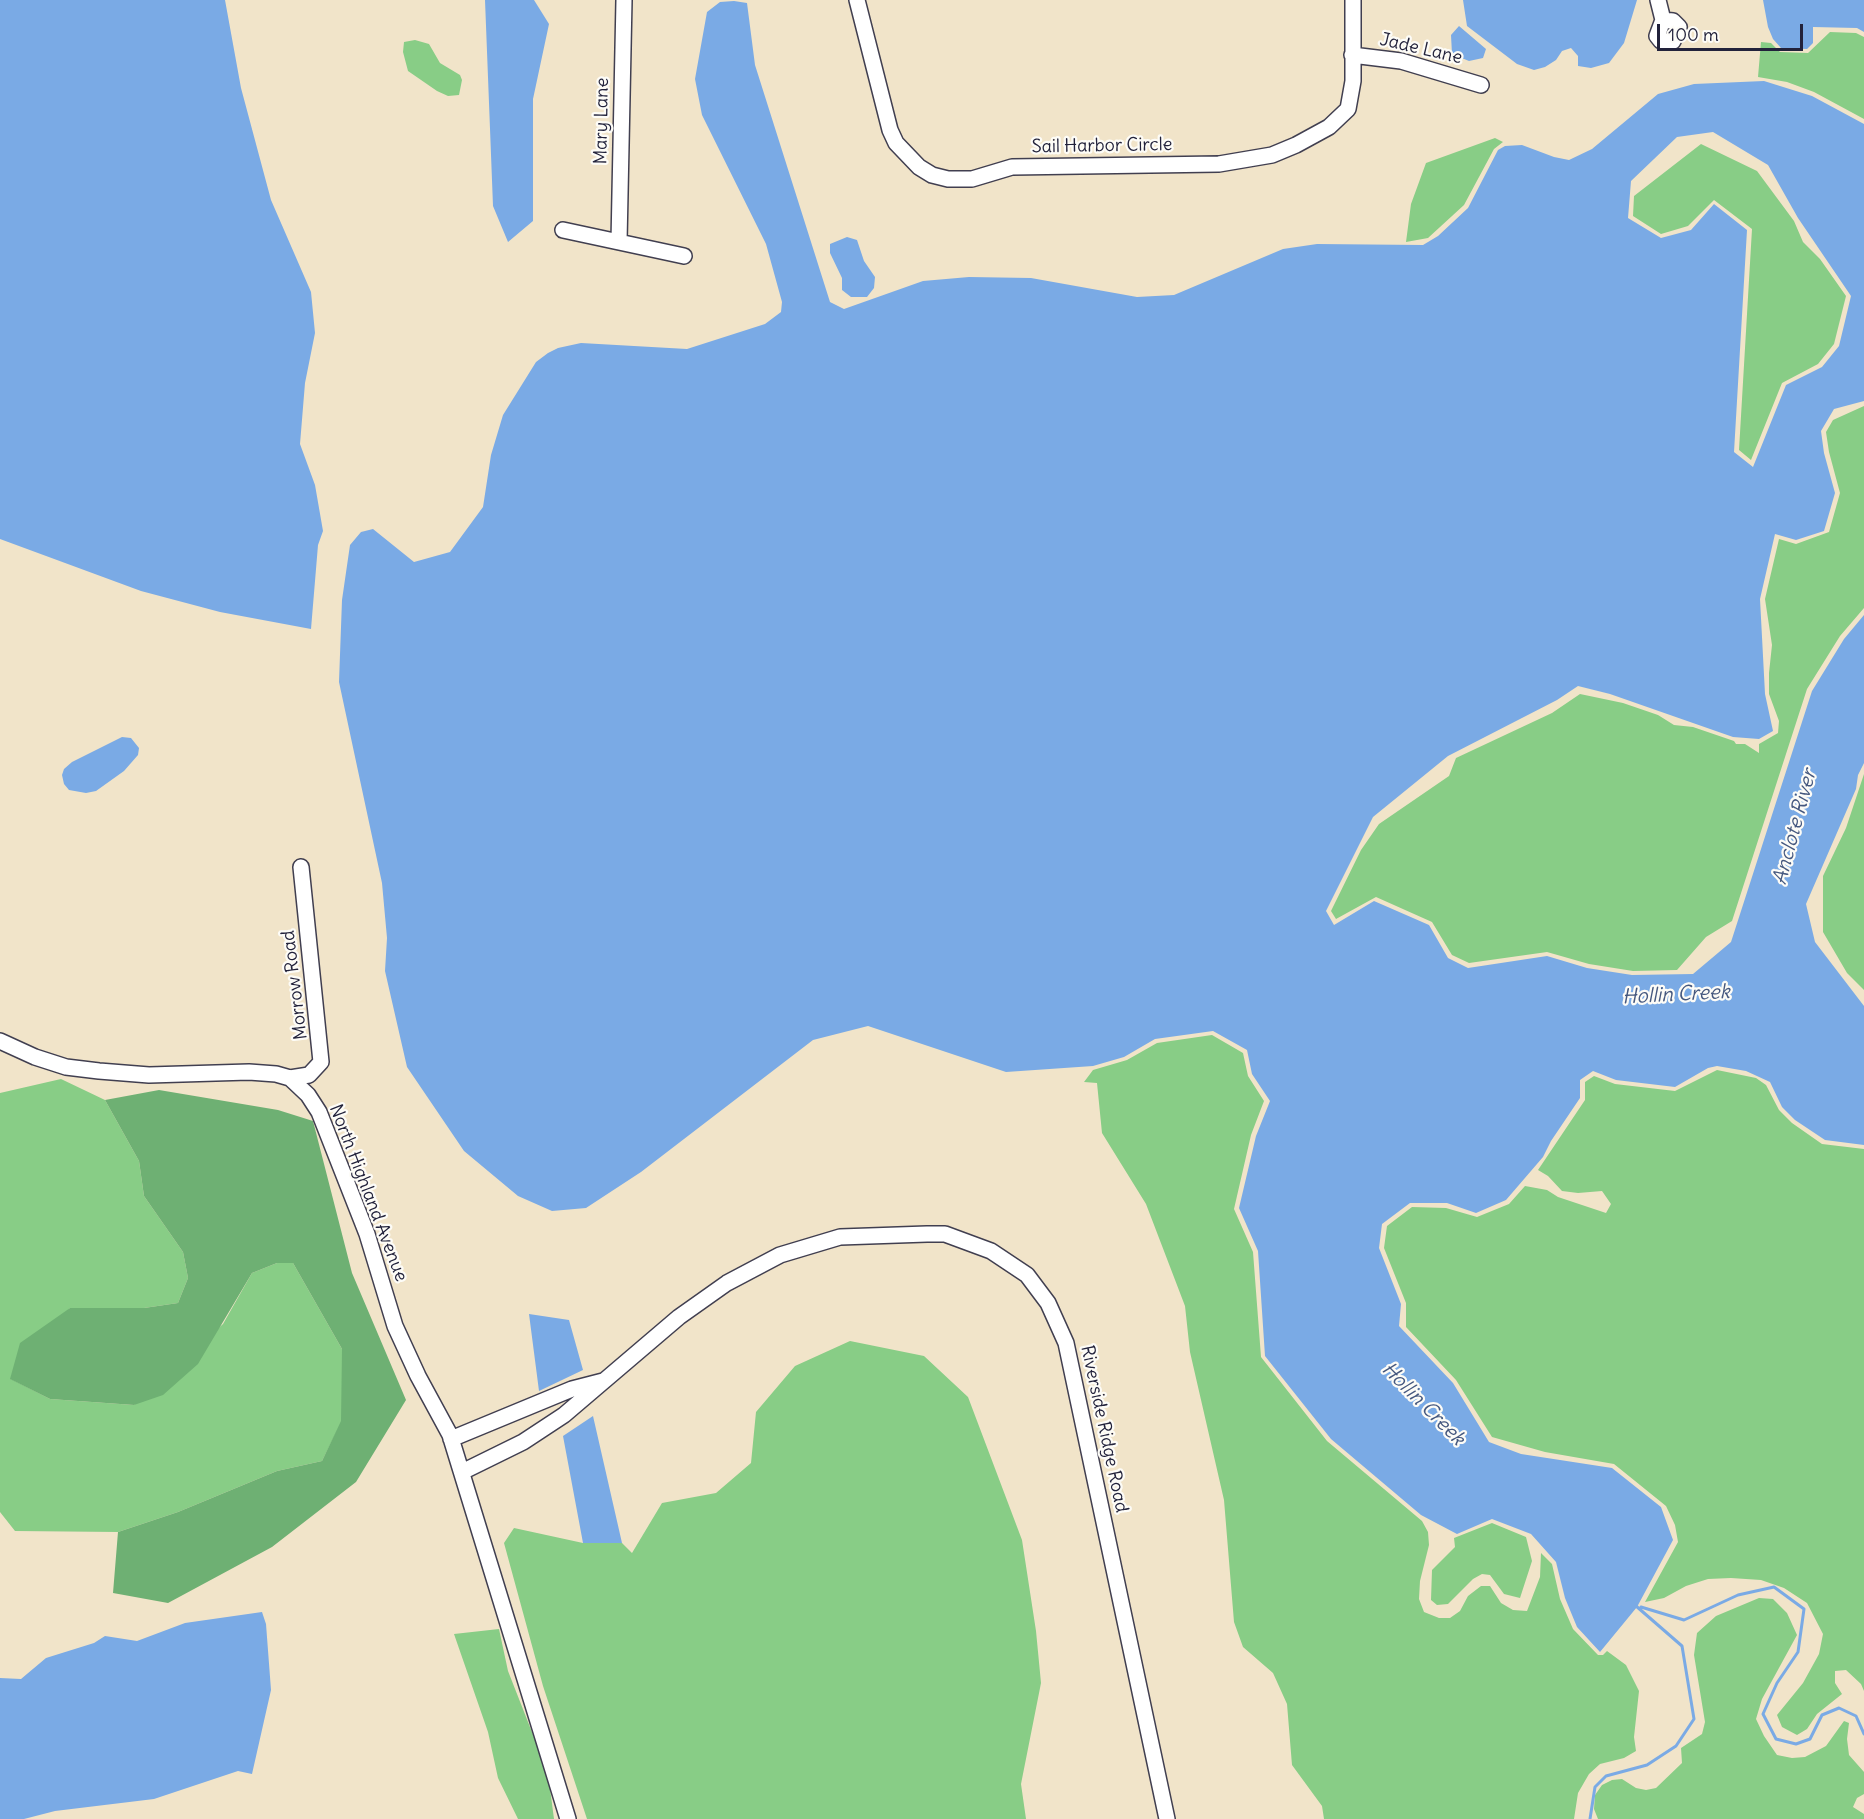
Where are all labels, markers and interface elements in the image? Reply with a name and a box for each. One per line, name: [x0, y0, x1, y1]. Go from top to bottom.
scale bar: [1660, 12, 1806, 50]
text: 100 m: [1668, 23, 1719, 46]
street label: Jade Lane: [1378, 29, 1464, 69]
street label: Mary Lane: [590, 77, 614, 165]
street label: Sail Harbor Circle: [1031, 134, 1173, 158]
water label: Anclote River: [1768, 767, 1822, 887]
street label: Morrow Road: [278, 929, 312, 1041]
water label: Hollin Creek: [1622, 980, 1730, 1010]
street label: North Highland Avenue: [324, 1101, 412, 1285]
street label: Riverside Ridge Road: [1076, 1343, 1132, 1515]
water label: Hollin Creek: [1376, 1357, 1470, 1451]

